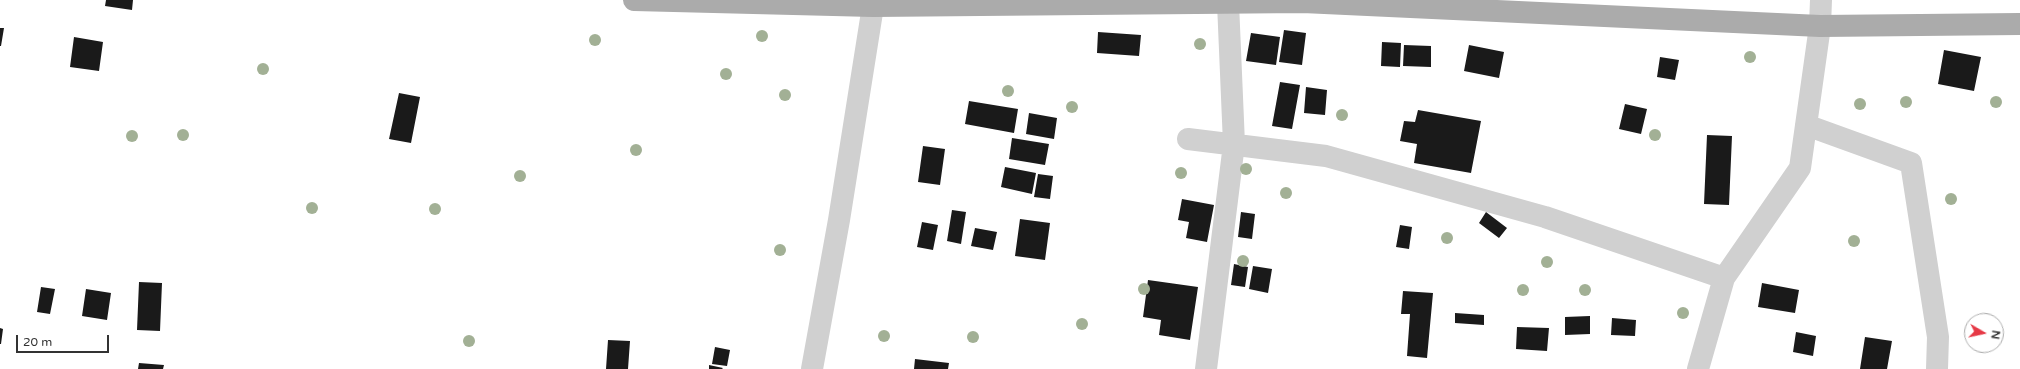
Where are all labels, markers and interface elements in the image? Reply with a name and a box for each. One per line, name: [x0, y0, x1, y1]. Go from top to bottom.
north arrow: [1964, 313, 2004, 353]
scale bar: [18, 327, 111, 353]
text: N: [1988, 329, 2002, 340]
text: 20 m: [23, 335, 52, 349]

